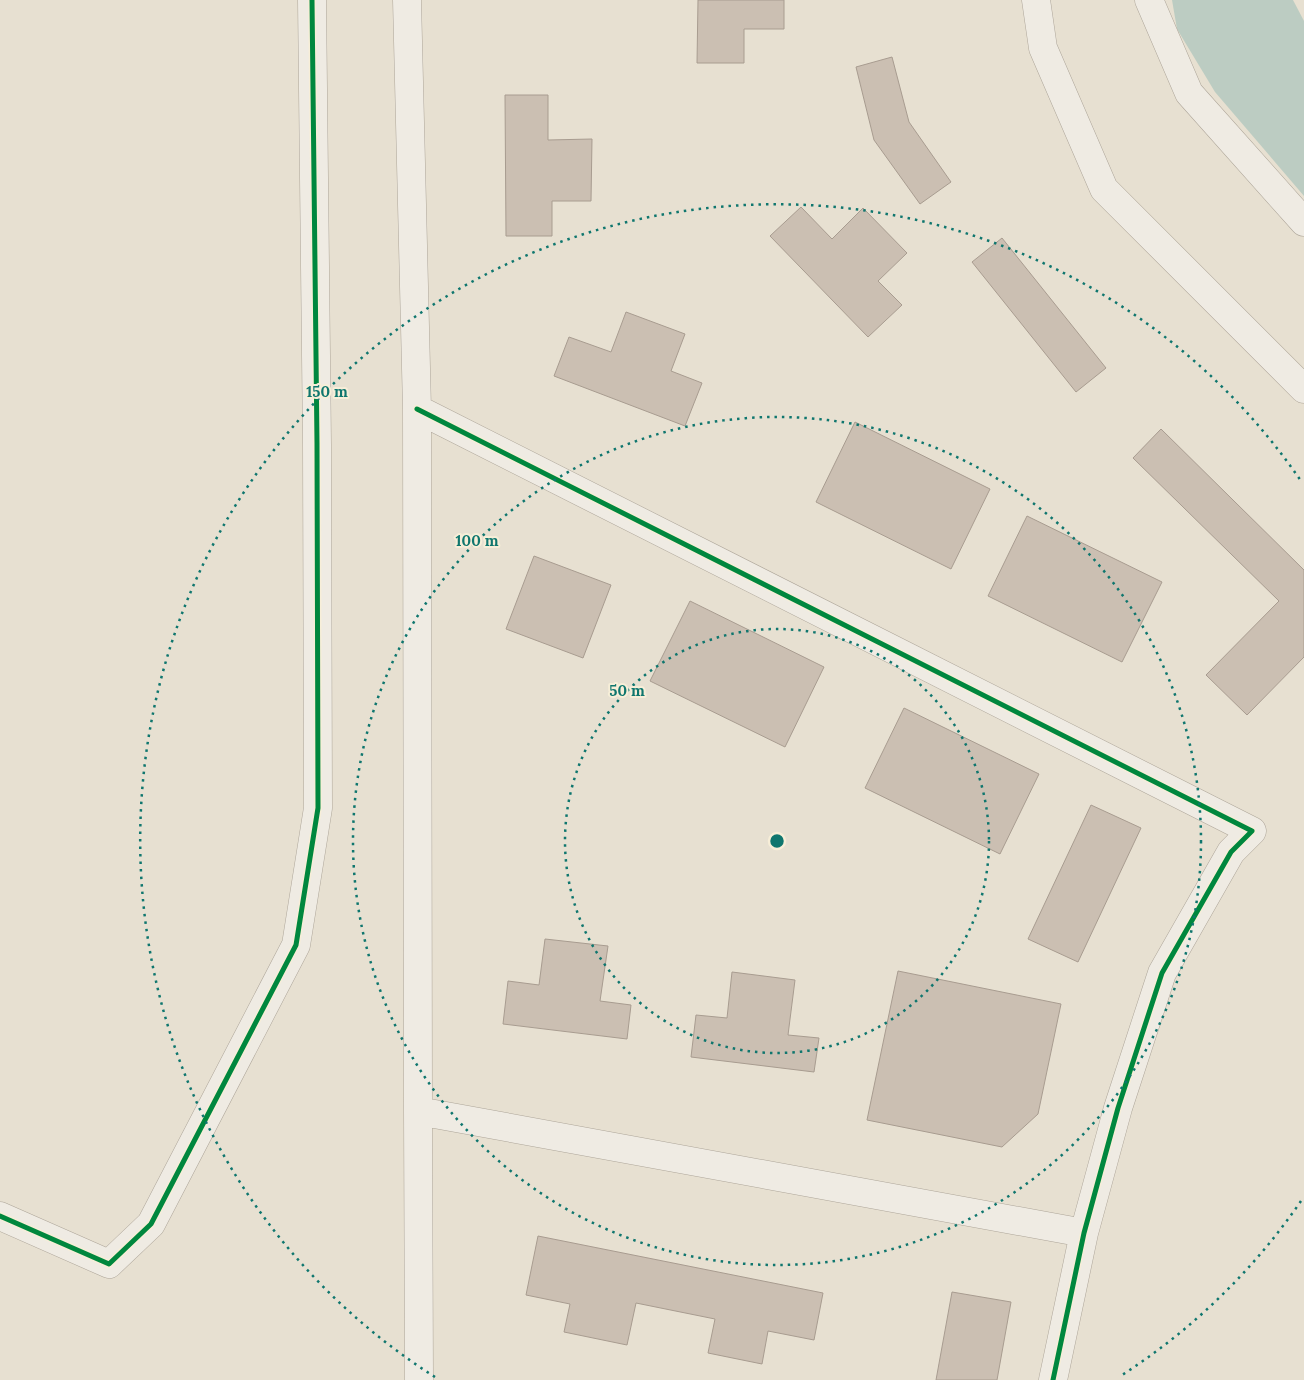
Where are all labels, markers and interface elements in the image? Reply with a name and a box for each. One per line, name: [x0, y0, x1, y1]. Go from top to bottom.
text: 150 m: [306, 382, 348, 401]
text: 100 m: [456, 531, 499, 550]
text: 50 m: [609, 681, 645, 700]
centre of rings: [768, 832, 786, 850]

